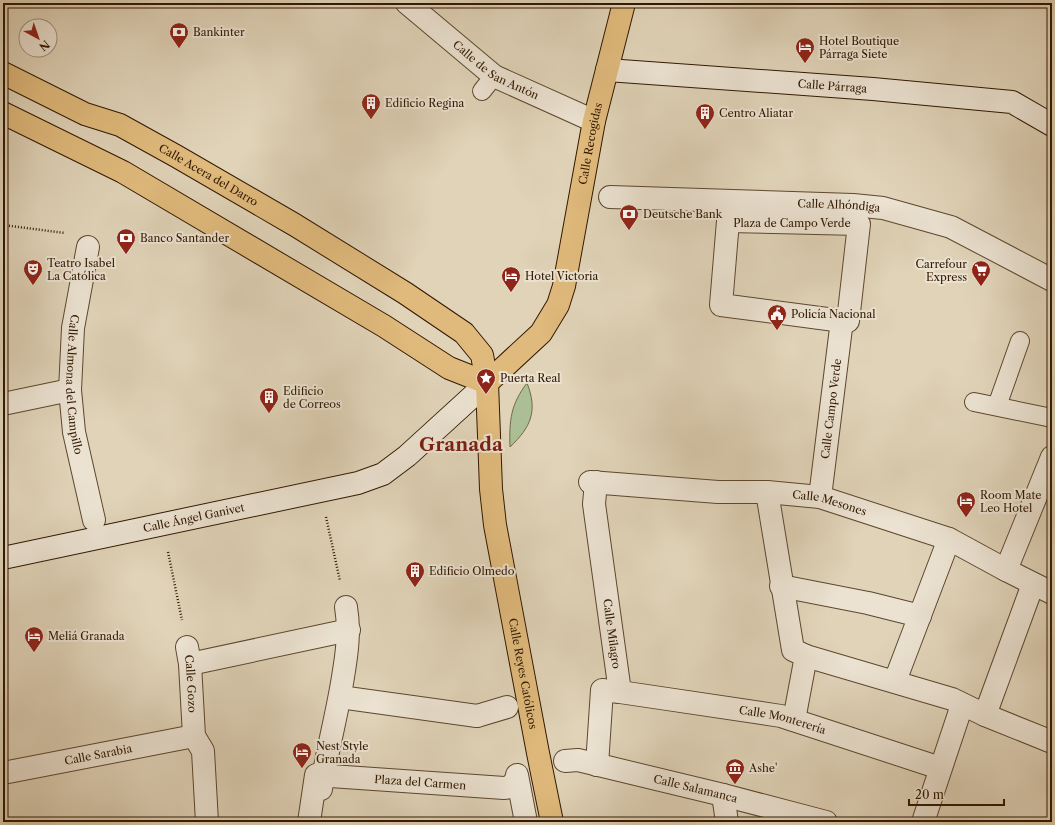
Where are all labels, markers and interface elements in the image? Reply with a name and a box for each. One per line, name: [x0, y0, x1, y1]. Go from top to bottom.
north arrow: [18, 18, 58, 58]
bank icon: Bankinter: [168, 21, 190, 49]
place label: Bankinter: [193, 25, 245, 39]
place label: Hotel Boutique Párraga Siete: [819, 34, 899, 61]
hotel icon: Hotel Boutique Párraga Siete: [794, 36, 816, 64]
text: N: [36, 37, 53, 54]
street label: Calle de San Antón: [450, 37, 541, 102]
street label: Calle Párraga: [797, 77, 868, 96]
building icon: Edificio Regina: [360, 92, 382, 120]
place label: Edificio Regina: [385, 96, 465, 110]
street label: Calle Recogidas: [576, 101, 605, 186]
building icon: Centro Aliatar: [694, 102, 716, 130]
place label: Centro Aliatar: [719, 106, 793, 120]
street label: Calle Acera del Darro: [156, 141, 261, 209]
street label: Calle Alhóndiga: [797, 196, 881, 215]
bank icon: Deutsche Bank: [618, 203, 640, 231]
place label: Deutsche Bank: [643, 207, 723, 221]
street label: Plaza de Campo Verde: [733, 216, 851, 230]
bank icon: Banco Santander: [115, 227, 137, 255]
place label: Banco Santander: [140, 231, 229, 245]
place label: Teatro Isabel La Católica: [47, 256, 116, 283]
place label: Carrefour Express: [915, 257, 967, 284]
theatre icon: Teatro Isabel La Católica: [22, 258, 44, 286]
supermarket icon: Carrefour Express: [970, 259, 992, 287]
hotel icon: Hotel Victoria: [500, 265, 522, 293]
place label: Hotel Victoria: [525, 269, 598, 283]
public building icon: Policía Nacional: [766, 303, 788, 331]
place label: Policía Nacional: [791, 307, 876, 321]
street label: Calle Almona del Campillo: [63, 313, 86, 456]
street label: Calle Campo Verde: [818, 358, 844, 460]
place icon: Puerta Real: [475, 367, 497, 395]
place label: Puerta Real: [500, 371, 561, 385]
place label: Edificio de Correos: [283, 384, 341, 411]
building icon: Edificio de Correos: [258, 386, 280, 414]
district label: Granada: [419, 433, 504, 456]
street label: Calle Mesones: [792, 487, 869, 519]
place label: Room Mate Leo Hotel: [980, 488, 1042, 515]
hotel icon: Room Mate Leo Hotel: [955, 490, 977, 518]
street label: Calle Ángel Ganivet: [142, 500, 246, 535]
building icon: Edificio Olmedo: [404, 560, 426, 588]
place label: Edificio Olmedo: [429, 564, 515, 578]
street label: Calle Milagro: [600, 598, 624, 670]
street label: Calle Reyes Católicos: [506, 617, 540, 730]
hotel icon: Meliá Granada: [23, 625, 45, 653]
place label: Meliá Granada: [48, 629, 125, 643]
street label: Calle Gozo: [181, 654, 200, 713]
street label: Calle Monterería: [738, 703, 828, 737]
place label: Nest Style Granada: [316, 739, 369, 766]
street label: Calle Sarabia: [63, 741, 133, 768]
hotel icon: Nest Style Granada: [291, 741, 313, 769]
museum icon: Ashe': [724, 757, 746, 785]
place label: Ashe': [748, 761, 777, 775]
street label: Calle Salamanca: [652, 771, 739, 806]
street label: Plaza del Carmen: [374, 772, 467, 792]
scale bar: [909, 781, 1004, 807]
text: 20 m: [915, 787, 944, 802]

